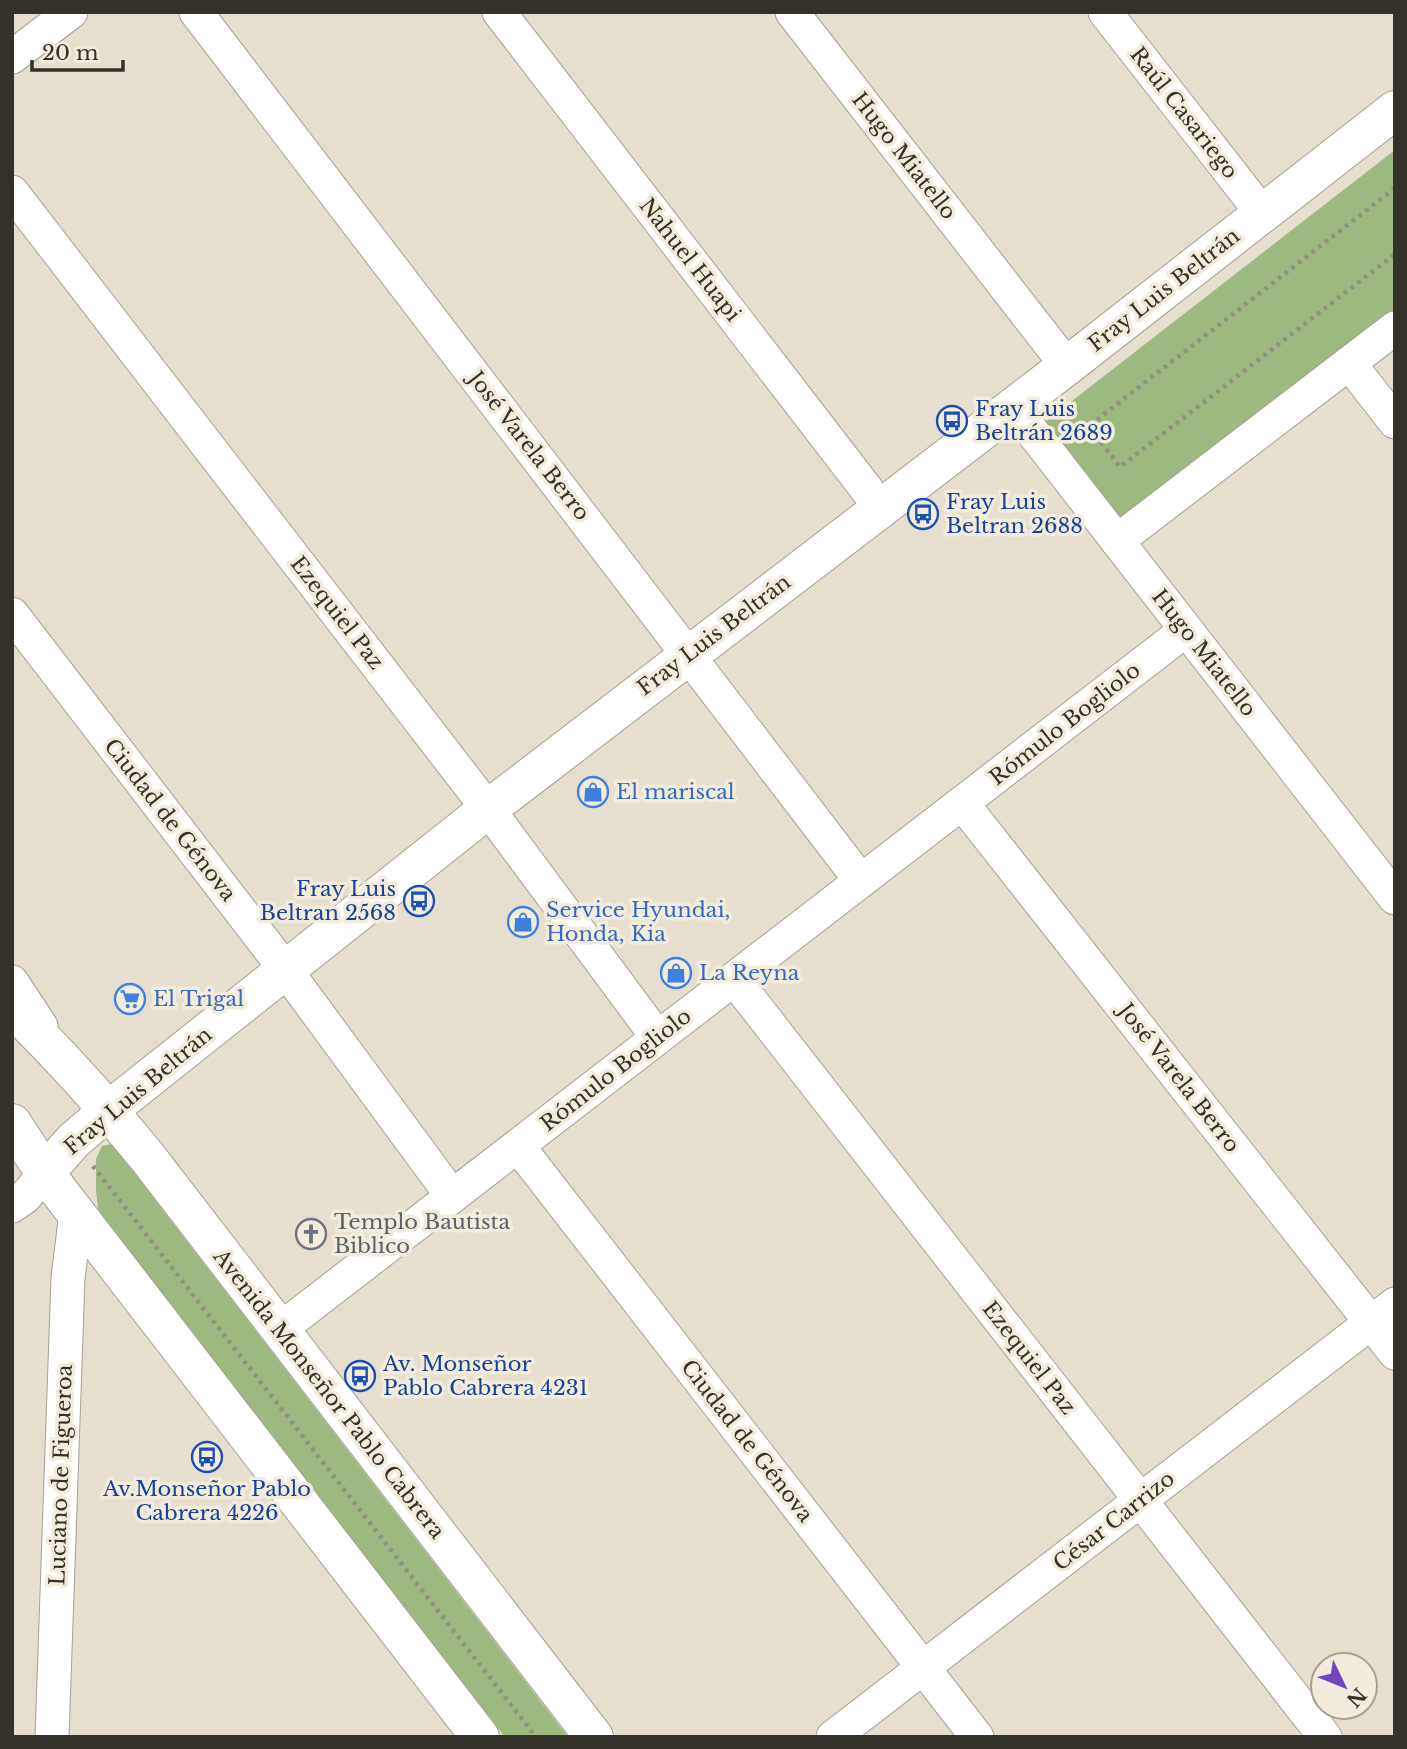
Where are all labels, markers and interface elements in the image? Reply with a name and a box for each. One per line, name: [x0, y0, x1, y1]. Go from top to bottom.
scale bar: [32, 28, 122, 72]
text: 20 m: [42, 40, 99, 66]
street label: Raúl Casariego: [1124, 42, 1244, 184]
street label: Hugo Miatello: [846, 87, 962, 225]
street label: Nahuel Huapi: [634, 193, 746, 327]
street label: Fray Luis Beltrán: [1083, 223, 1245, 357]
street label: José Varela Berro: [461, 364, 595, 526]
place label: Fray Luis Beltrán 2689: [975, 396, 1113, 446]
bus stop icon: Fray Luis Beltrán 2689: [935, 404, 969, 438]
place label: Fray Luis Beltran 2688: [946, 489, 1083, 539]
bus stop icon: Fray Luis Beltran 2688: [906, 497, 940, 531]
street label: Ezequiel Paz: [285, 551, 389, 675]
street label: Fray Luis Beltrán: [632, 569, 796, 701]
street label: Hugo Miatello: [1146, 584, 1262, 722]
street label: Rómulo Bogliolo: [985, 657, 1145, 791]
street label: Ciudad de Génova: [99, 734, 242, 907]
shop icon: El mariscal: [576, 775, 610, 809]
place label: El mariscal: [616, 779, 735, 805]
place label: Fray Luis Beltran 2568: [260, 876, 396, 926]
bus stop icon: Fray Luis Beltran 2568: [402, 884, 436, 918]
place label: Service Hyundai, Honda, Kia: [546, 897, 730, 947]
shop icon: Service Hyundai, Honda, Kia: [506, 905, 540, 939]
shop icon: La Reyna: [659, 956, 693, 990]
place label: La Reyna: [699, 960, 800, 986]
supermarket icon: El Trigal: [113, 982, 147, 1016]
place label: El Trigal: [153, 986, 244, 1012]
street label: José Varela Berro: [1111, 996, 1245, 1158]
street label: Rómulo Bogliolo: [536, 1003, 696, 1137]
street label: Fray Luis Beltrán: [59, 1022, 217, 1160]
place label: Templo Bautista Biblico: [334, 1209, 510, 1259]
church icon: Templo Bautista Biblico: [294, 1217, 328, 1251]
street label: Avenida Monseñor Pablo Cabrera: [207, 1243, 450, 1544]
street label: Ezequiel Paz: [977, 1296, 1081, 1420]
place label: Av. Monseñor Pablo Cabrera 4231: [382, 1351, 588, 1401]
street label: Ciudad de Génova: [676, 1355, 819, 1528]
bus stop icon: Av. Monseñor Pablo Cabrera 4231: [343, 1359, 377, 1393]
street label: Luciano de Figueroa: [44, 1364, 78, 1586]
bus stop icon: Av.Monseñor Pablo Cabrera 4226: [190, 1440, 224, 1474]
street label: César Carrizo: [1048, 1466, 1180, 1576]
place label: Av.Monseñor Pablo Cabrera 4226: [102, 1476, 311, 1526]
north arrow: [1309, 1651, 1379, 1721]
text: N: [1341, 1683, 1371, 1712]

